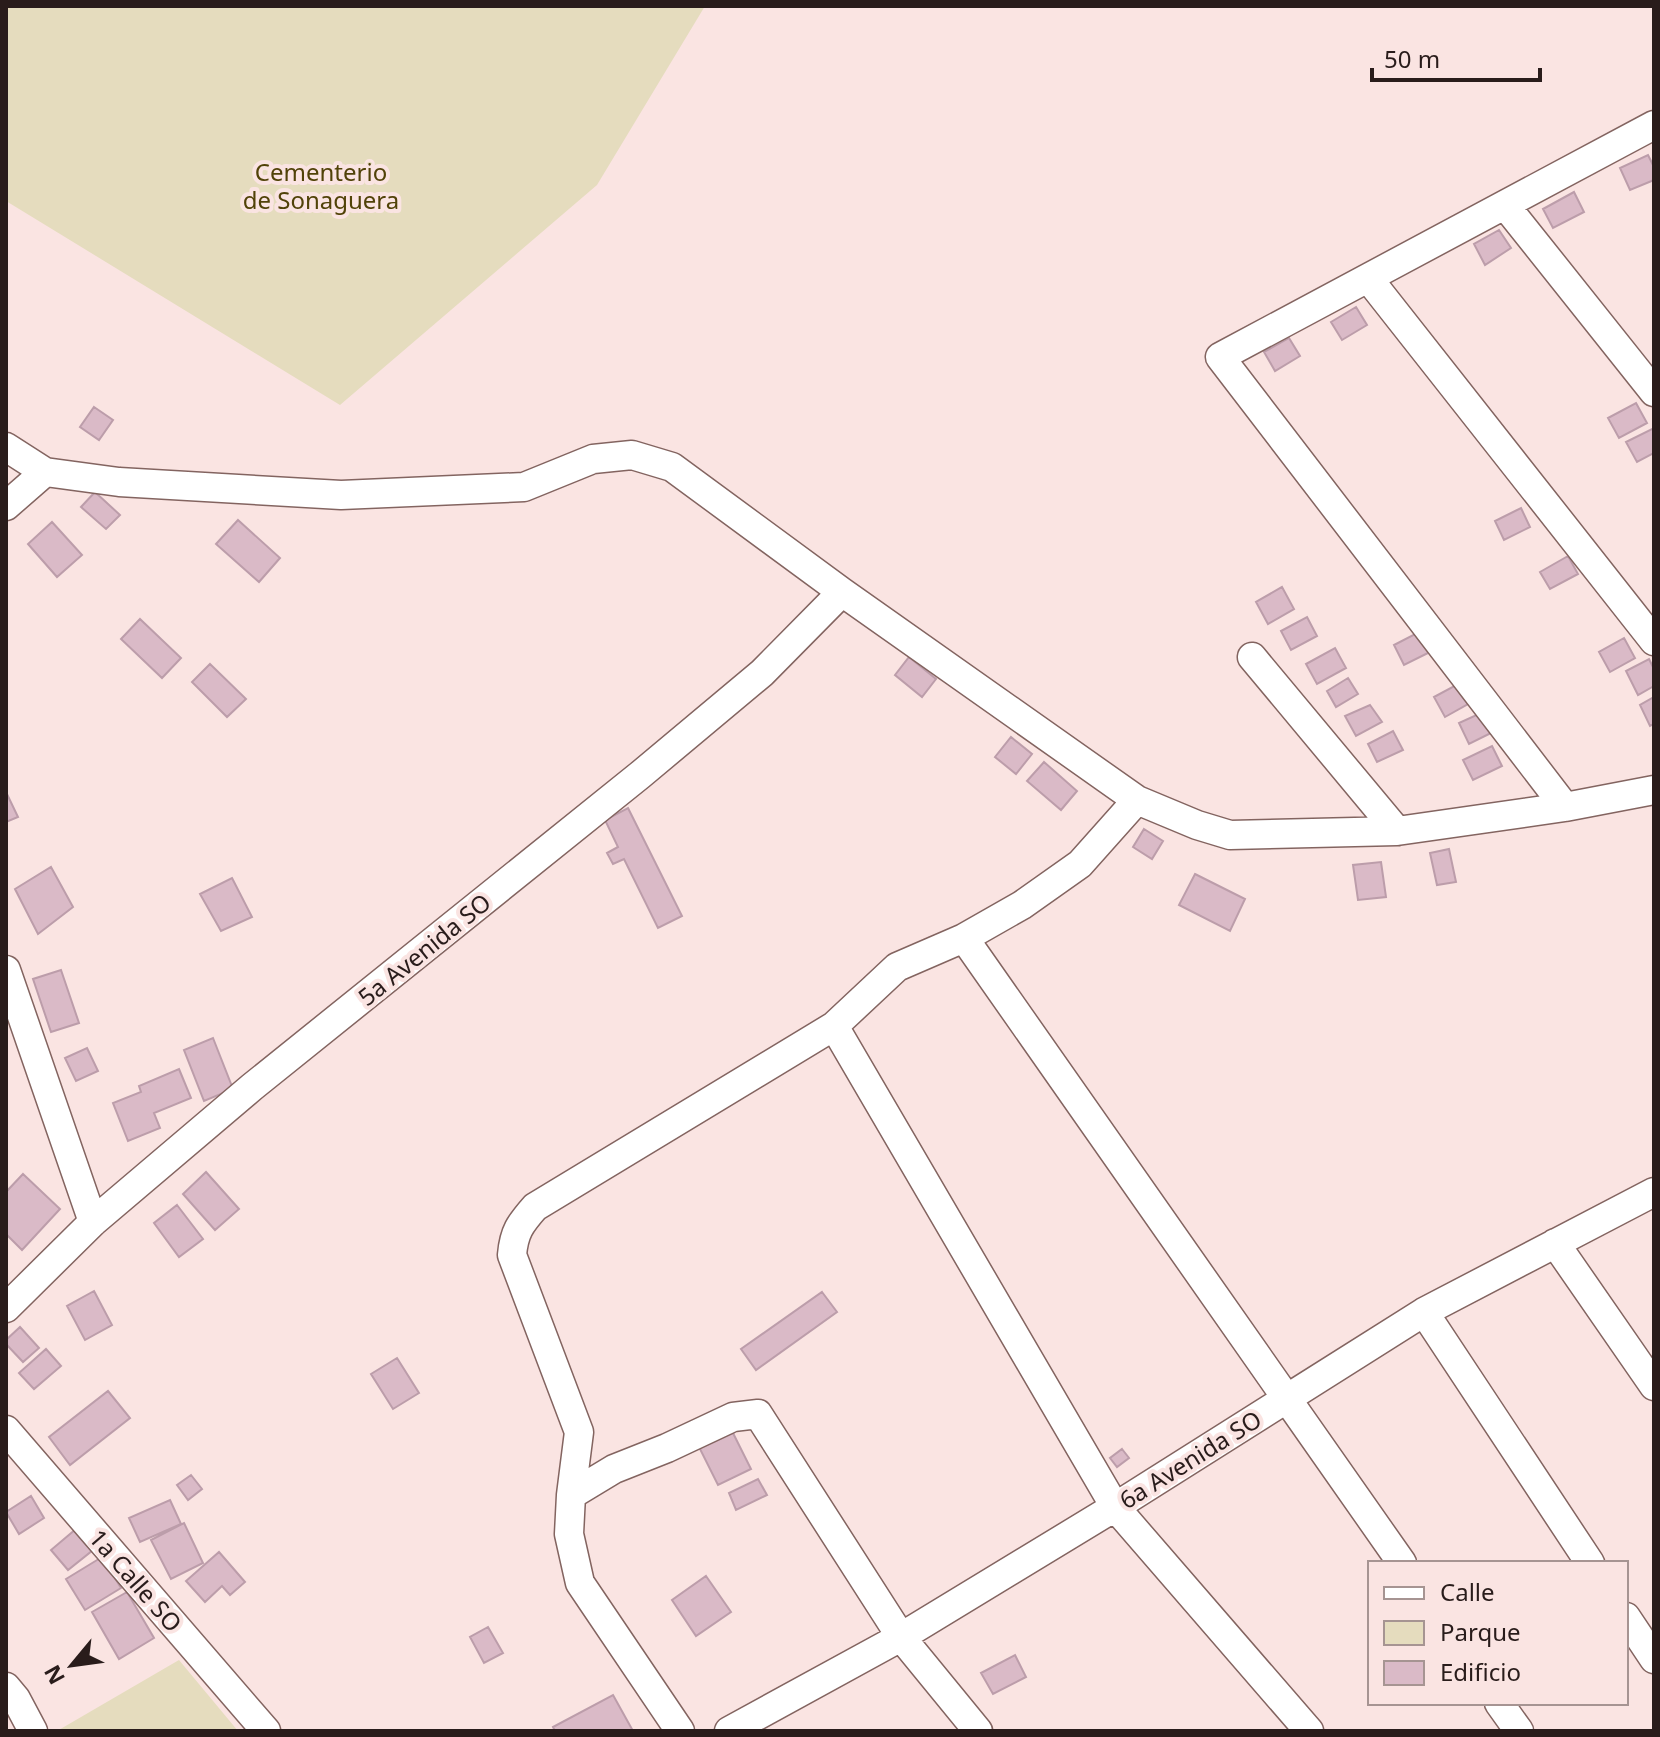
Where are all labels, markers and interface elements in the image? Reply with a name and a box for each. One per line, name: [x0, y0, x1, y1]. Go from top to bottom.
scale bar: [1372, 32, 1540, 82]
text: 50 m: [1384, 42, 1440, 75]
park label: Cementerio de Sonaguera: [243, 155, 399, 216]
street label: 5a Avenida SO: [351, 885, 497, 1013]
street label: 6a Avenida SO: [1113, 1402, 1267, 1516]
street label: 1a Calle SO: [82, 1522, 190, 1638]
legend: [1368, 1561, 1628, 1705]
text: Calle: [1440, 1575, 1495, 1608]
text: Parque: [1440, 1615, 1521, 1648]
north arrow: [32, 1625, 112, 1705]
text: Edificio: [1440, 1655, 1521, 1688]
text: N: [36, 1660, 71, 1690]

